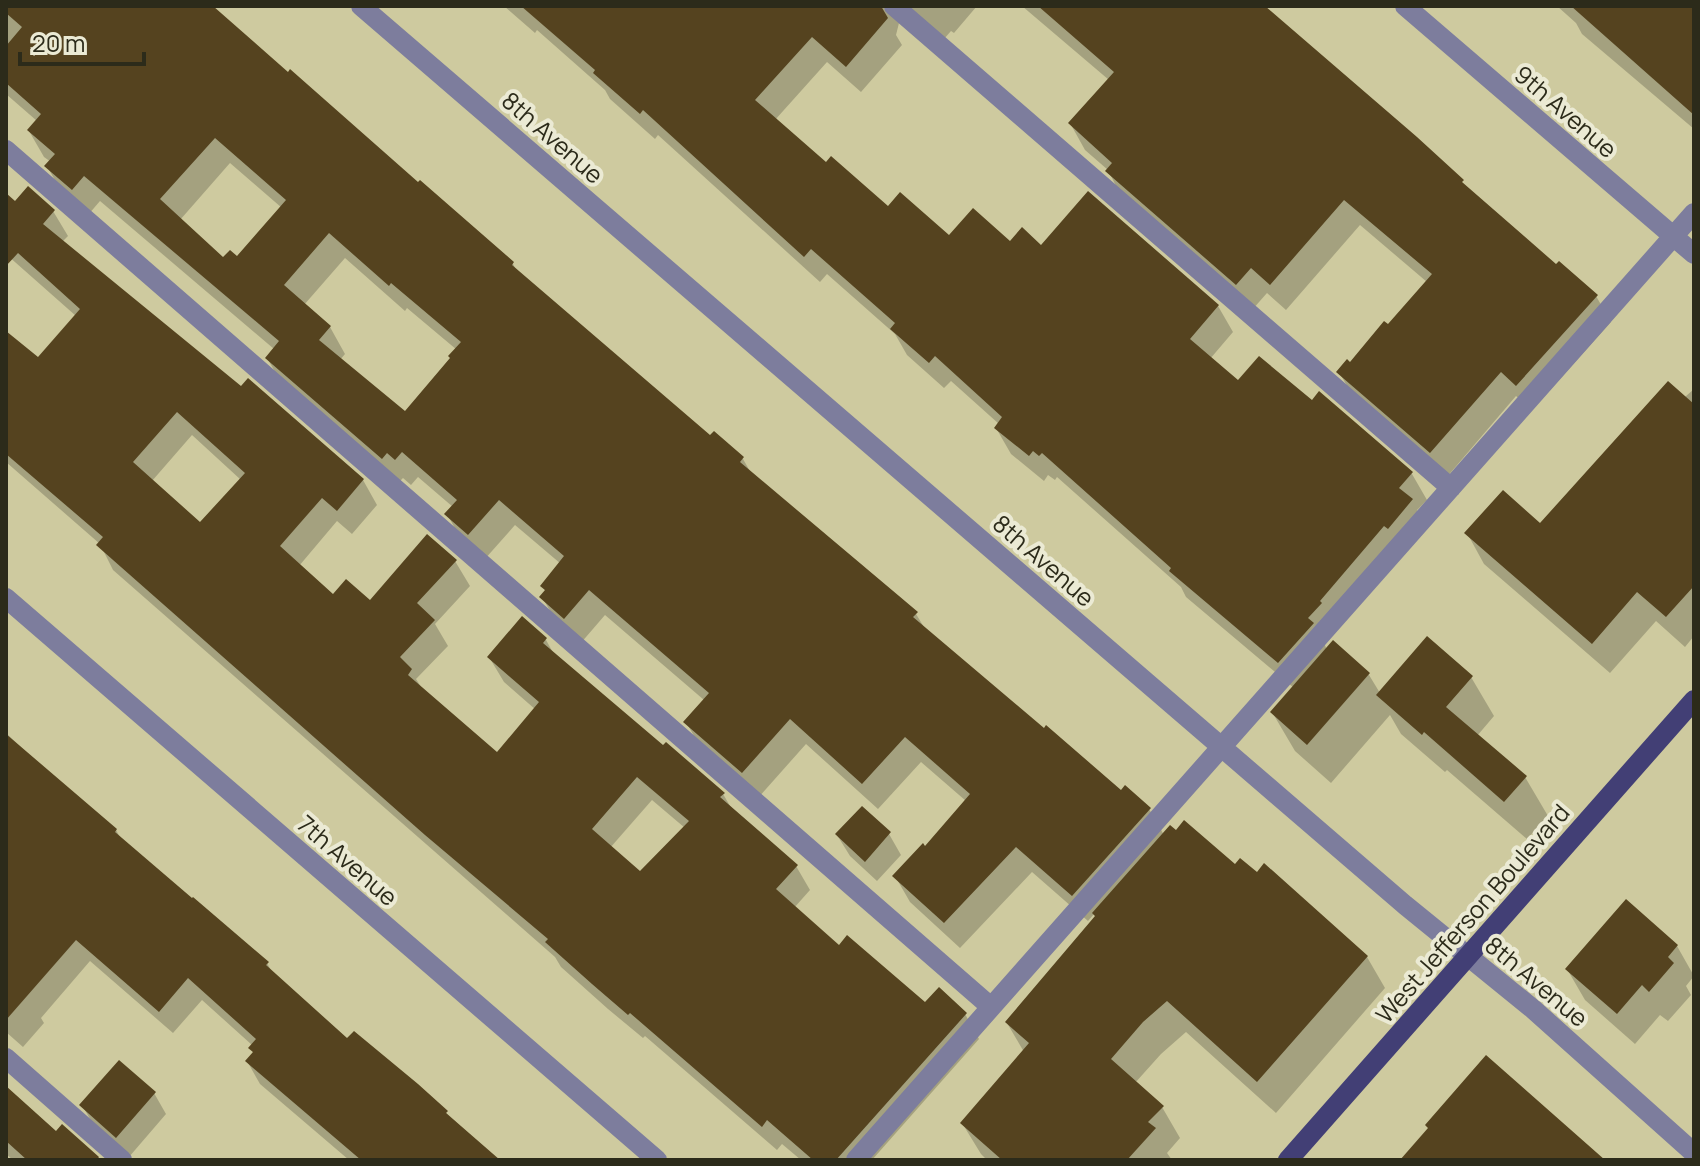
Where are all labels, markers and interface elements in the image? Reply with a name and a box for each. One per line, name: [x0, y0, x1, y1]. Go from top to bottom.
scale bar: [20, 16, 144, 66]
text: 20 m: [32, 26, 85, 59]
street label: 9th Avenue: [1508, 57, 1624, 165]
street label: 8th Avenue: [495, 84, 611, 190]
street label: 8th Avenue: [986, 507, 1102, 613]
street label: West Jefferson Boulevard: [1368, 796, 1576, 1030]
street label: 7th Avenue: [291, 807, 405, 913]
street label: 8th Avenue: [1479, 928, 1595, 1034]

